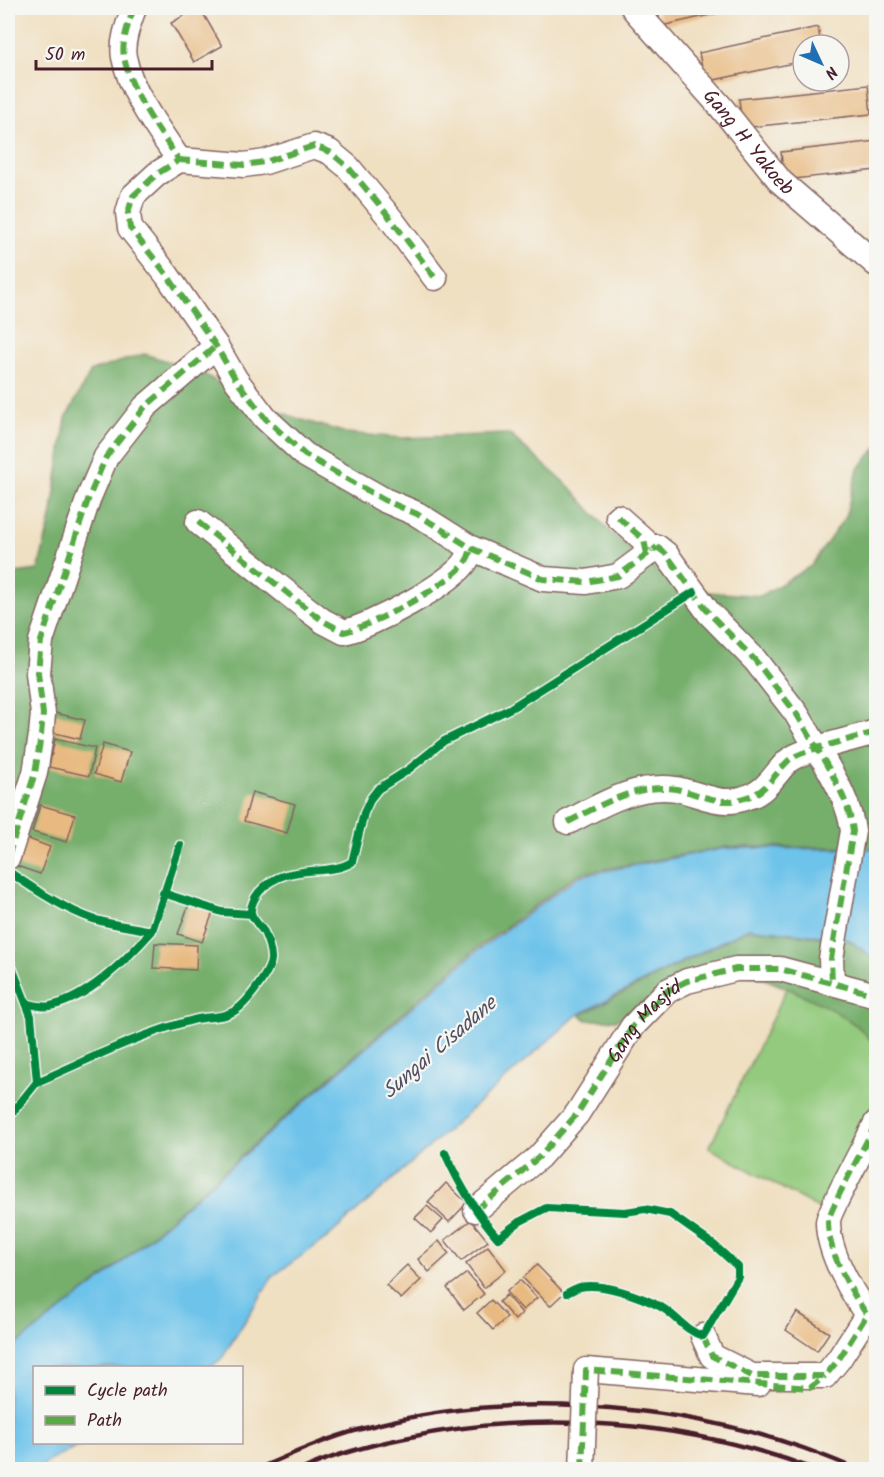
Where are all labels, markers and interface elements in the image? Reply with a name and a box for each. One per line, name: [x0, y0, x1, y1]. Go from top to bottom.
scale bar: [36, 33, 212, 71]
north arrow: [791, 33, 851, 93]
text: 50 m: [45, 41, 85, 70]
text: N: [818, 60, 843, 85]
street label: Gang H Yakoeb: [694, 82, 801, 205]
street label: Gang Masjid: [599, 972, 688, 1070]
water label: Sungai Cisadane: [375, 987, 507, 1108]
legend: [33, 1366, 243, 1444]
text: Cycle path: [87, 1377, 168, 1406]
text: Path: [87, 1407, 122, 1436]

